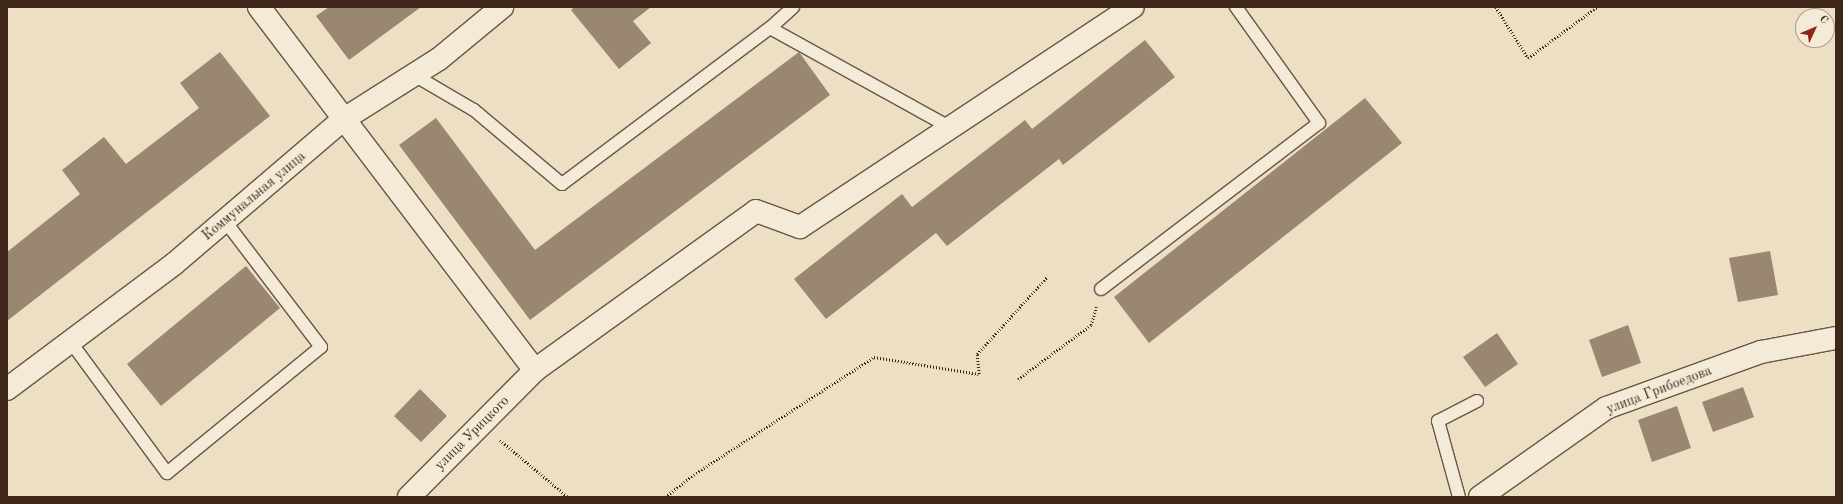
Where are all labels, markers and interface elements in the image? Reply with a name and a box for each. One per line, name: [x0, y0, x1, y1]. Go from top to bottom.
north arrow: [1795, 8, 1835, 48]
text: С: [1817, 14, 1830, 26]
street label: Коммунальная улица: [199, 148, 309, 244]
street label: улица Грибоедова: [1604, 362, 1714, 418]
street label: улица Урицкого: [431, 392, 513, 474]

